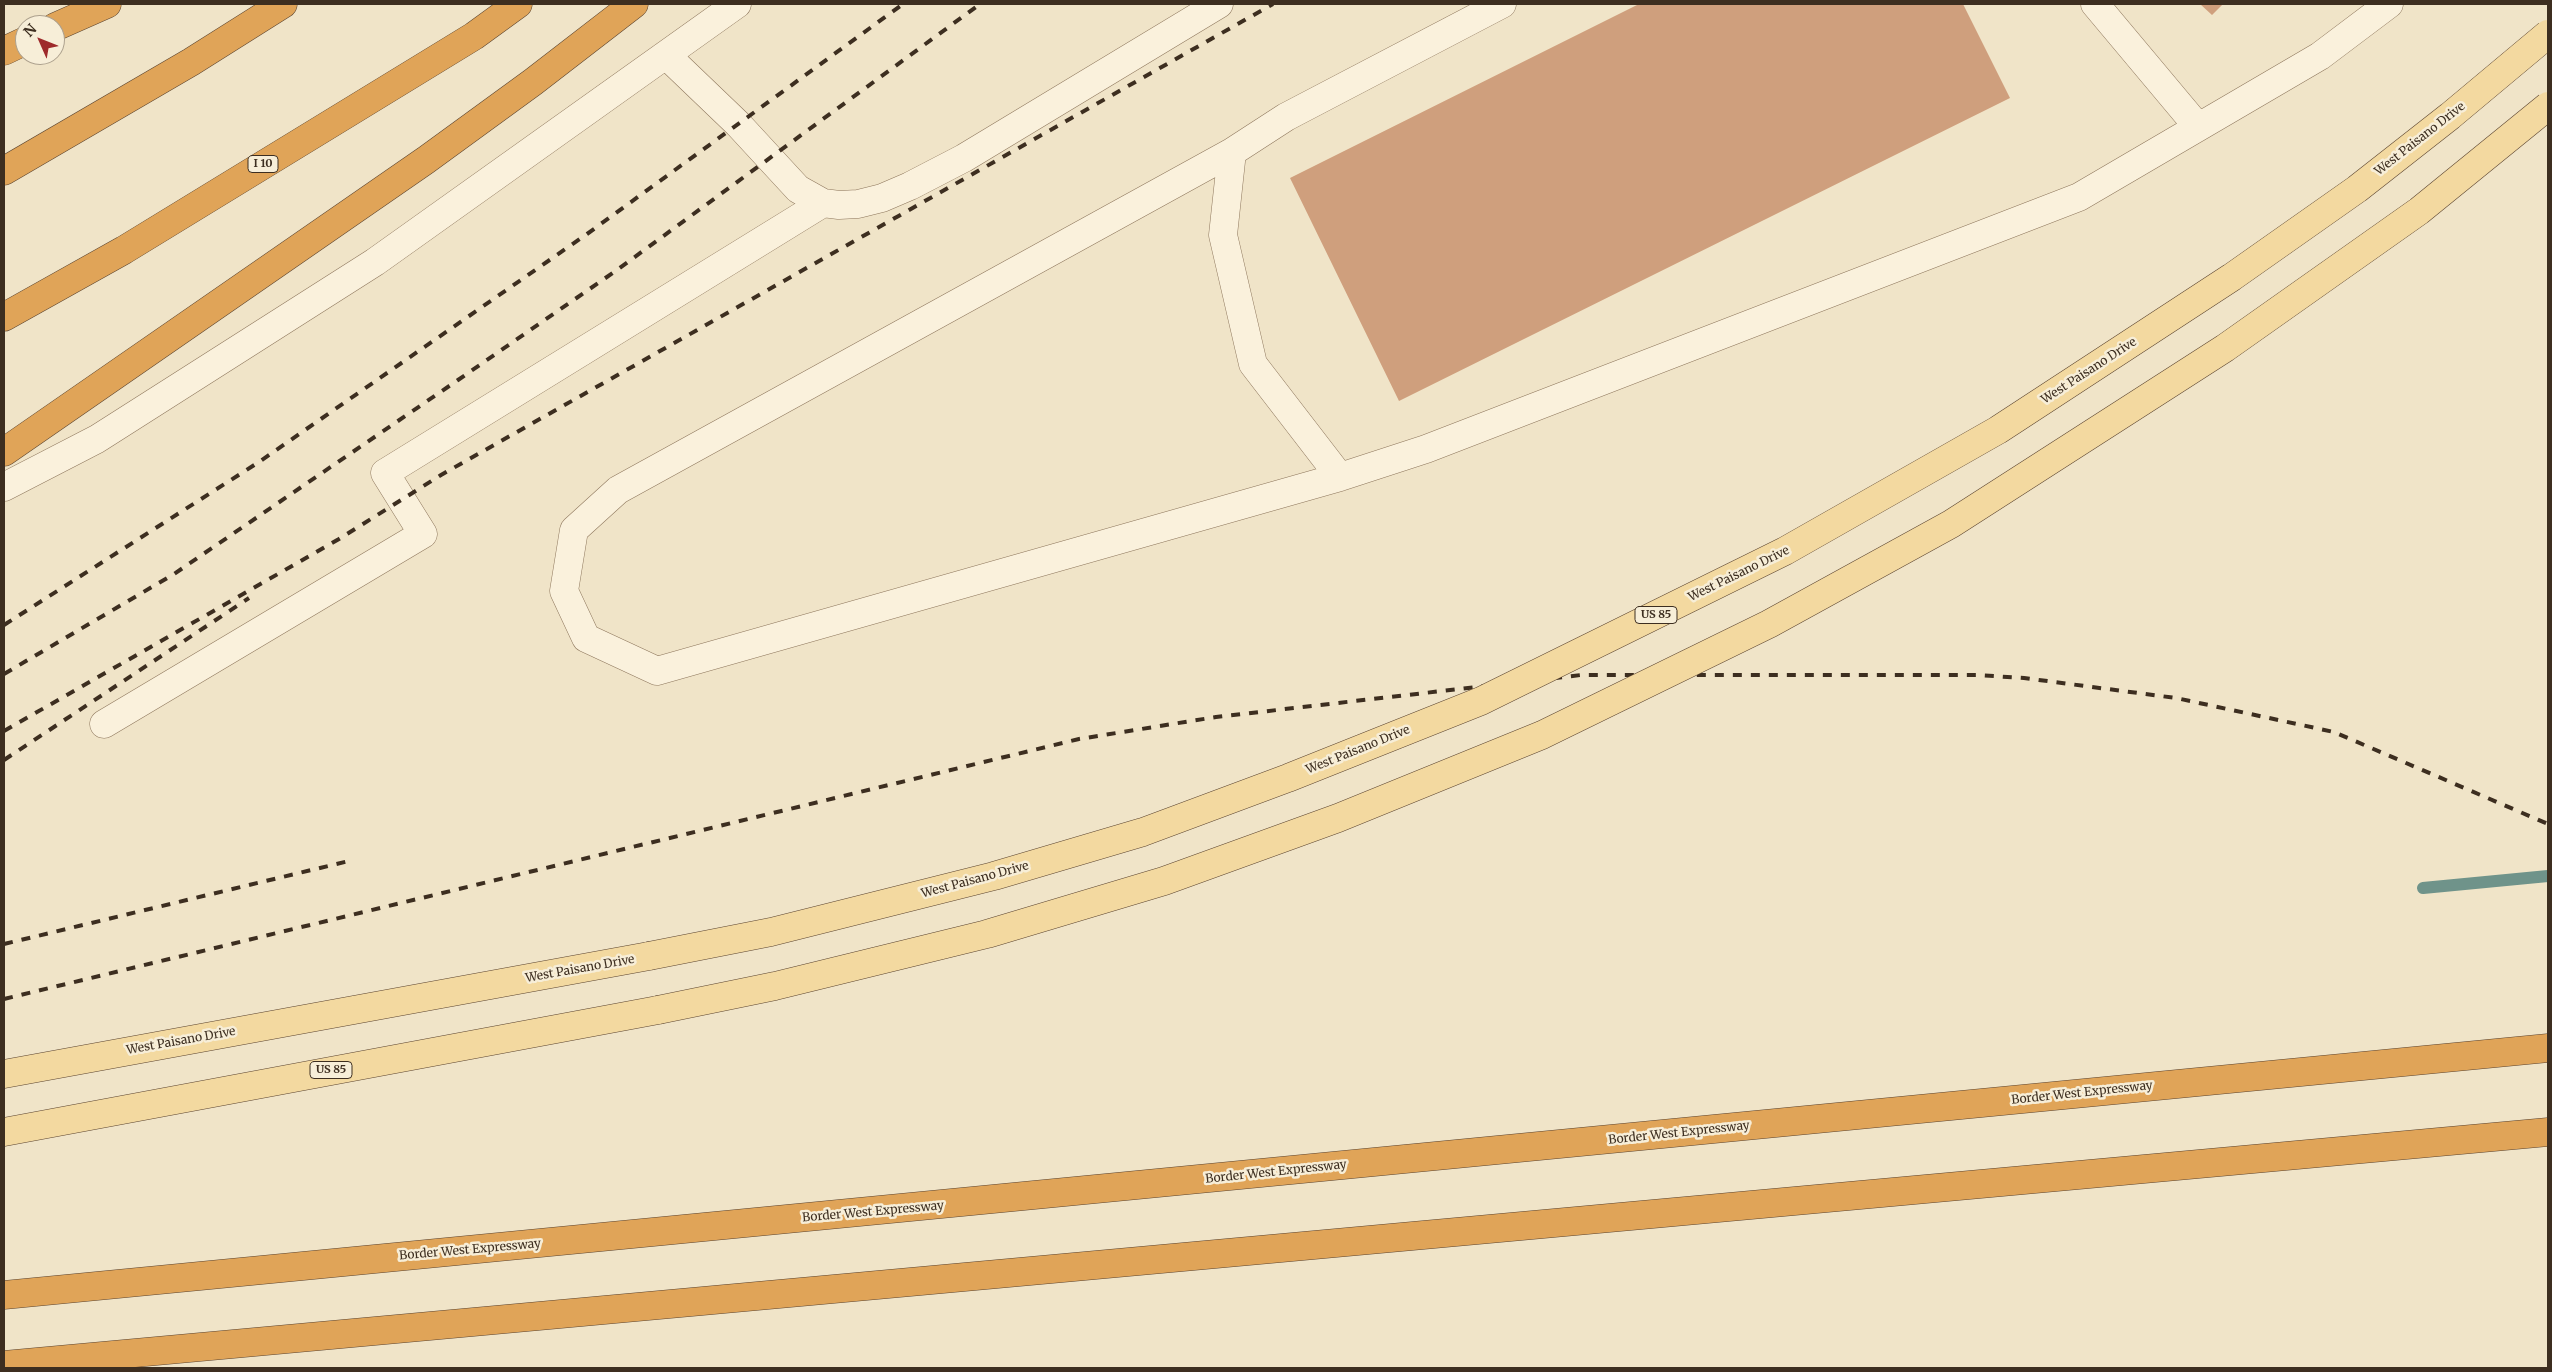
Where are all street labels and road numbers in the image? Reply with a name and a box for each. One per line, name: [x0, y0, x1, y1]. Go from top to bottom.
street label: West Paisano Drive: [2372, 99, 2468, 179]
road number: I 10: [248, 156, 278, 172]
street label: West Paisano Drive: [2039, 335, 2139, 407]
street label: West Paisano Drive: [1686, 543, 1792, 605]
road number: US 85: [1635, 606, 1677, 624]
street label: West Paisano Drive: [1304, 723, 1412, 777]
street label: West Paisano Drive: [920, 859, 1030, 901]
street label: West Paisano Drive: [524, 952, 636, 986]
street label: West Paisano Drive: [125, 1024, 237, 1058]
road number: US 85: [310, 1062, 352, 1078]
street label: Border West Expressway: [2011, 1078, 2153, 1108]
street label: Border West Expressway: [1608, 1118, 1750, 1148]
street label: Border West Expressway: [1205, 1157, 1347, 1187]
street label: Border West Expressway: [802, 1199, 944, 1225]
street label: Border West Expressway: [399, 1237, 541, 1263]

